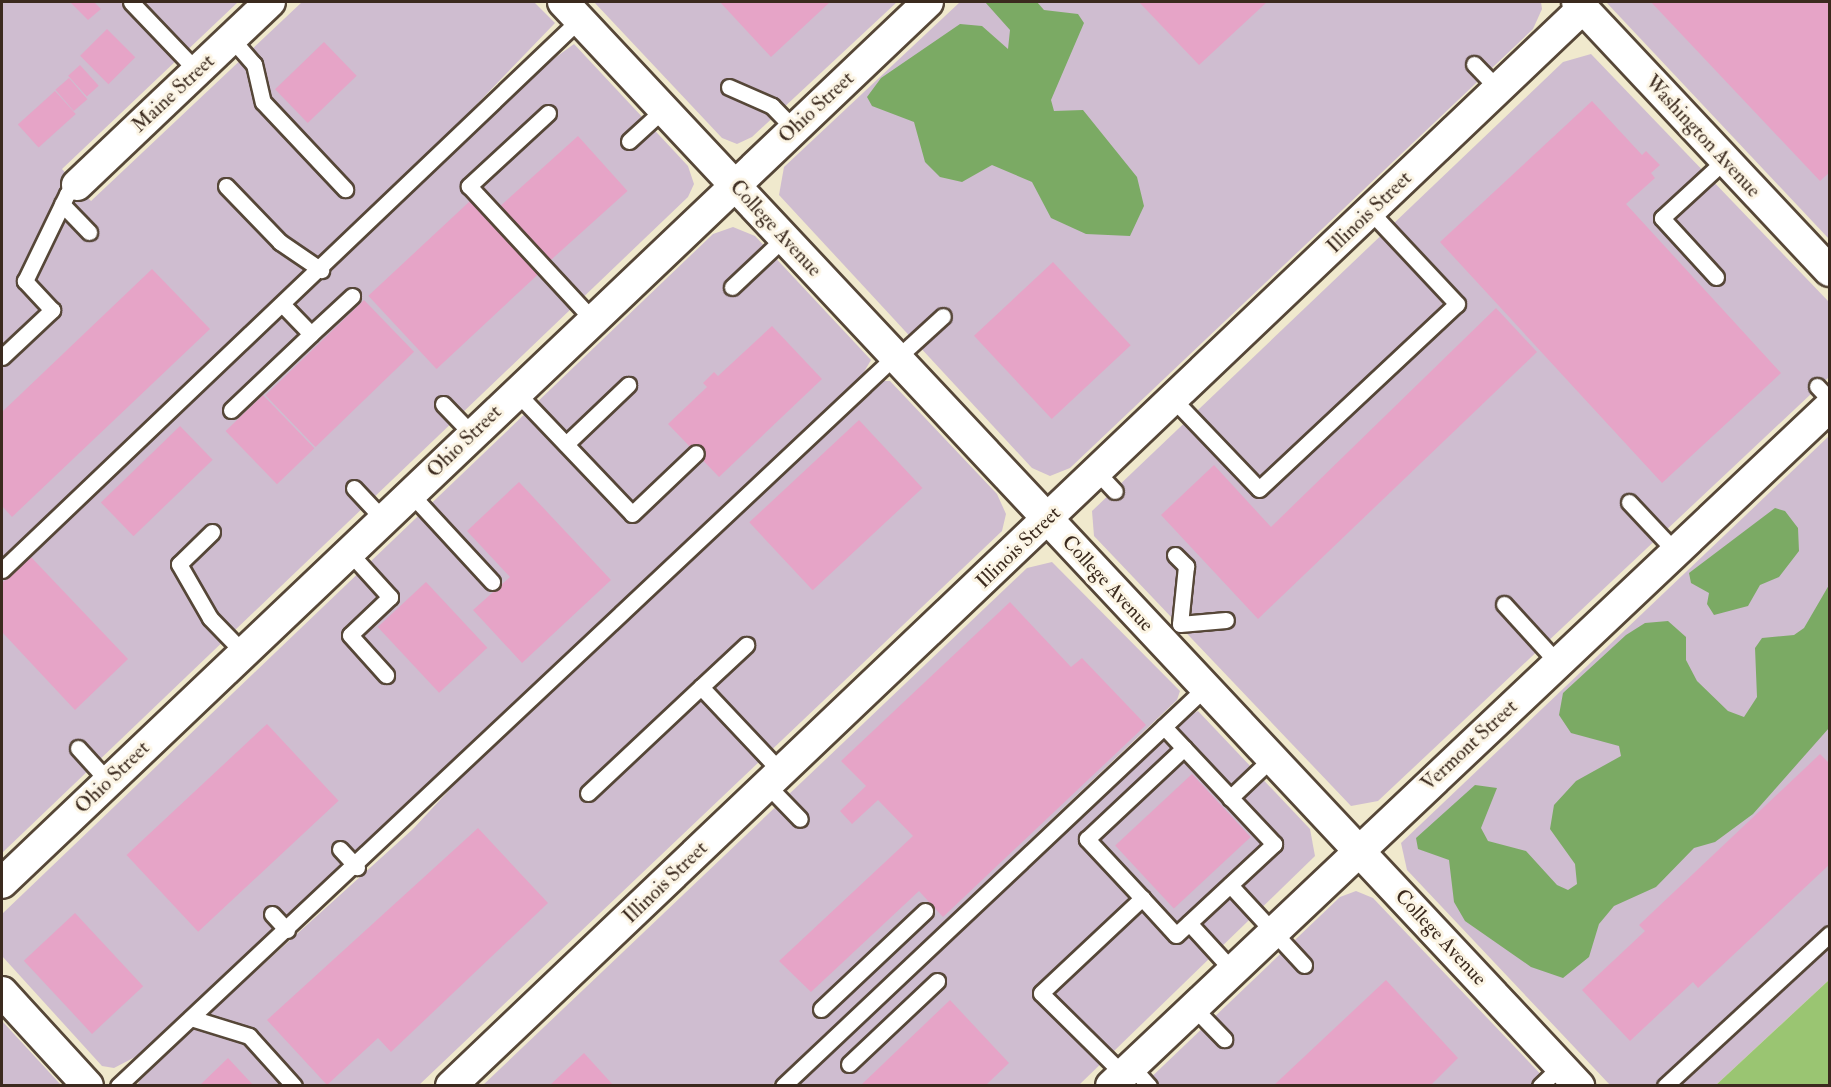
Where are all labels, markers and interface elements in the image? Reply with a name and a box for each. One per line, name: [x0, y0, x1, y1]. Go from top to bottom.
street label: Maine Street: [127, 49, 219, 137]
street label: Ohio Street: [773, 66, 859, 148]
street label: Washington Avenue: [1640, 70, 1766, 202]
street label: Illinois Street: [1322, 166, 1416, 258]
street label: College Avenue: [725, 175, 827, 281]
street label: Ohio Street: [422, 400, 506, 482]
street label: Illinois Street: [971, 501, 1065, 593]
street label: College Avenue: [1057, 530, 1159, 636]
street label: Vermont Street: [1416, 694, 1522, 796]
street label: Ohio Street: [70, 736, 154, 818]
street label: Illinois Street: [618, 836, 712, 928]
street label: College Avenue: [1390, 884, 1492, 990]

